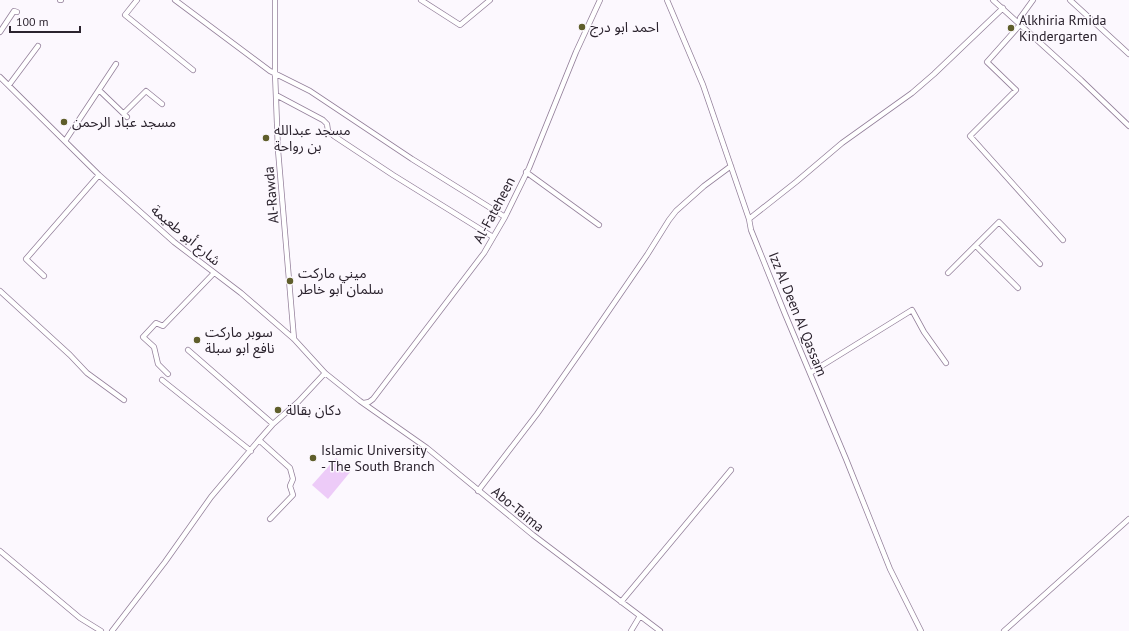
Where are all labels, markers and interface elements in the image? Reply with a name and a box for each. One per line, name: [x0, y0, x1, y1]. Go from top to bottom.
scale bar: [10, 8, 80, 34]
place label: Alkhiria Rmida Kindergarten: [1019, 11, 1106, 45]
text: 100 m: [16, 14, 49, 29]
place label: احمد ابو درج: [590, 18, 659, 38]
marker: احمد ابو درج: [577, 22, 587, 32]
marker: Alkhiria Rmida Kindergarten: [1006, 23, 1016, 33]
place label: مسجد عباد الرحمن: [72, 113, 176, 131]
marker: مسجد عباد الرحمن: [59, 117, 69, 127]
place label: مسجد عبدالله بن رواحة: [274, 121, 351, 155]
marker: مسجد عبدالله بن رواحة: [261, 133, 271, 143]
street label: Al-Rawda: [260, 166, 282, 224]
street label: Al-Fateheen: [469, 174, 519, 246]
street label: شارع أبو طعيمة: [146, 201, 224, 271]
street label: Izz Al Deen Al Qassam: [765, 249, 831, 379]
place label: ميني ماركت سلمان ابو خاطر: [297, 264, 383, 298]
marker: ميني ماركت سلمان ابو خاطر: [285, 276, 295, 286]
place label: سوبر ماركت نافع ابو سبلة: [205, 323, 275, 359]
marker: سوبر ماركت نافع ابو سبلة: [192, 335, 202, 345]
place label: دكان بقالة: [286, 401, 341, 419]
marker: دكان بقالة: [273, 405, 283, 415]
place label: Islamic University - The South Branch: [321, 441, 435, 475]
marker: Islamic University - The South Branch: [308, 453, 318, 463]
street label: Abo-Taima: [488, 482, 548, 536]

